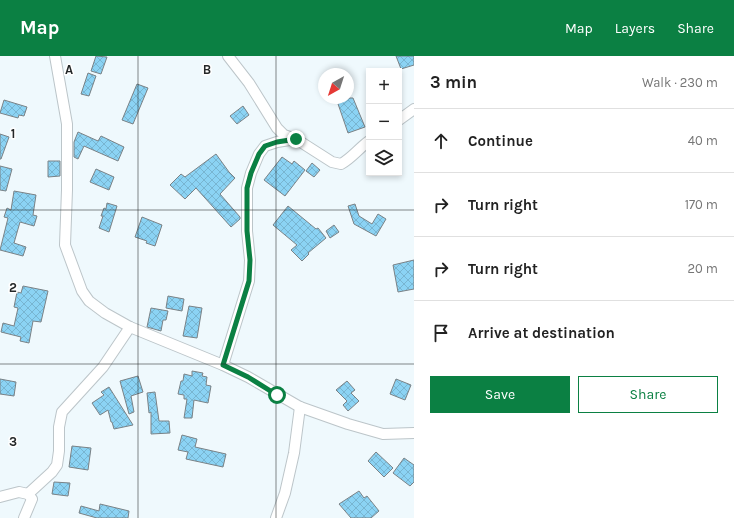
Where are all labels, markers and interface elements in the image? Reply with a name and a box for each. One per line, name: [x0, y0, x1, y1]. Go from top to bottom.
text: Map: [20, 17, 59, 39]
text: Map: [565, 20, 593, 37]
text: Layers: [615, 20, 655, 37]
text: Share: [677, 20, 714, 37]
text: A: [65, 62, 73, 77]
text: B: [203, 62, 211, 77]
north arrow: [318, 68, 354, 104]
map controls: [366, 68, 402, 176]
button: +: [366, 68, 402, 104]
text: 3 min: [430, 72, 477, 92]
text: Walk · 230 m: [642, 75, 718, 90]
button: −: [366, 104, 402, 140]
text: 1: [11, 126, 15, 141]
route end: [287, 130, 305, 148]
icon: ahead: [430, 130, 452, 152]
text: Continue: [468, 132, 533, 150]
text: 40 m: [688, 133, 718, 148]
button: layers: [366, 140, 402, 176]
icon: right: [430, 194, 452, 216]
text: Turn right: [468, 196, 538, 214]
text: 170 m: [685, 197, 718, 212]
icon: right: [430, 258, 452, 280]
text: Turn right: [468, 260, 538, 278]
text: 20 m: [688, 261, 718, 276]
text: 2: [9, 280, 17, 295]
icon: arrive: [430, 322, 452, 344]
text: Arrive at destination: [468, 324, 615, 342]
button: Save: [430, 376, 570, 413]
button: Share: [578, 376, 718, 413]
route start: [268, 386, 286, 404]
text: 3: [9, 434, 17, 449]

